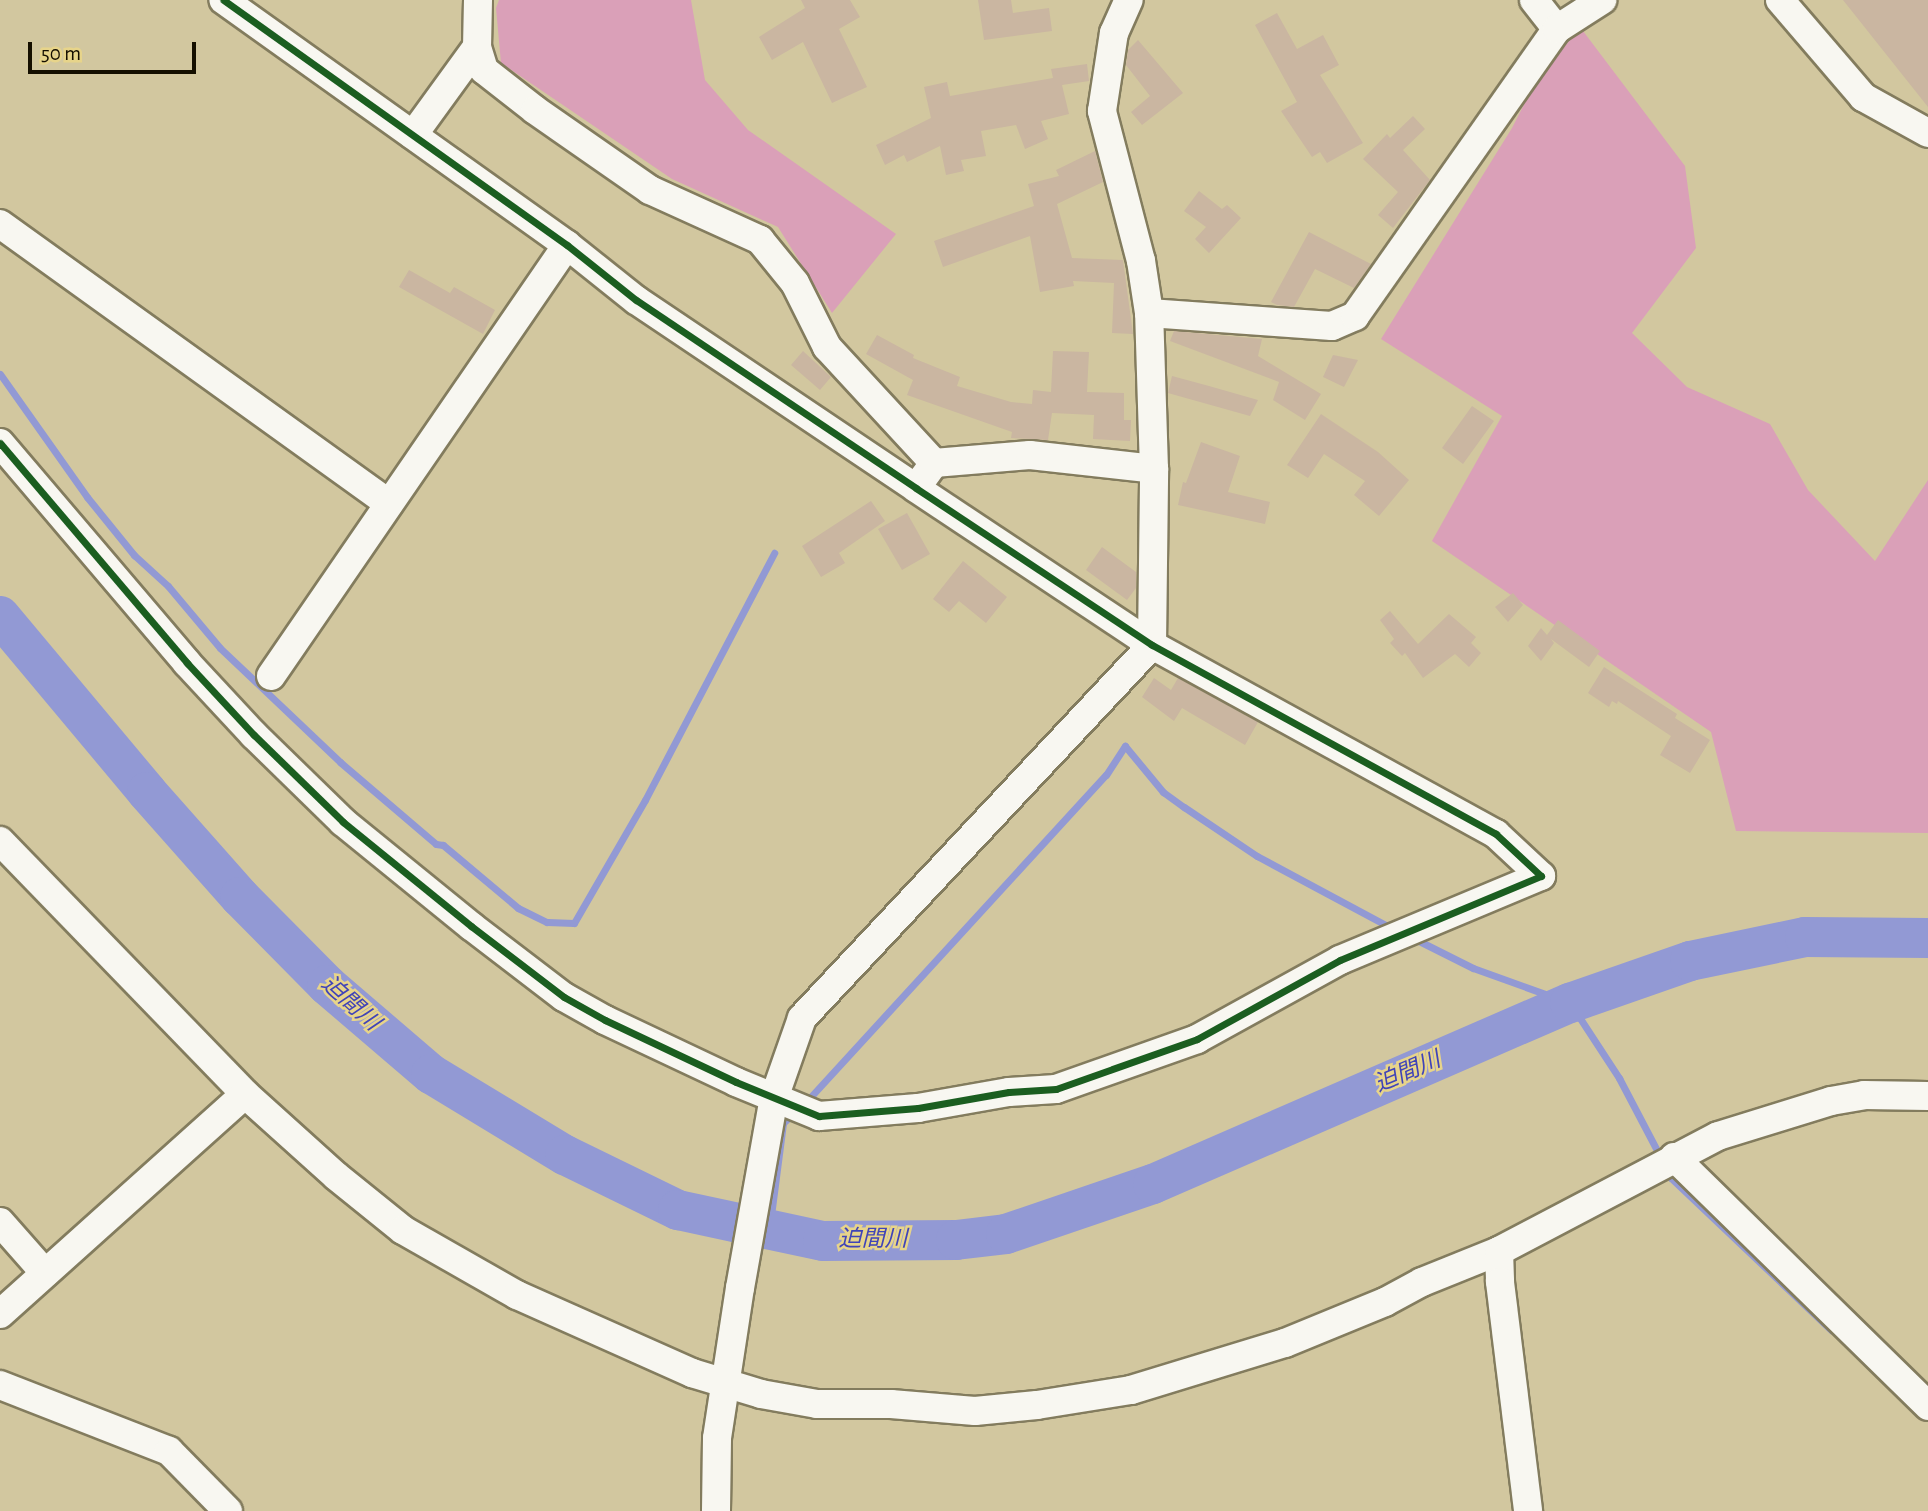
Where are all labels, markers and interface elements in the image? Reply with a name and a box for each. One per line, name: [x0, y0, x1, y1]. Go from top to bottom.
scale bar: [32, 28, 200, 72]
text: 50 m: [41, 43, 81, 64]
water label: 迫間川: [315, 971, 385, 1037]
water label: 迫間川: [1371, 1047, 1445, 1099]
water label: 迫間川: [839, 1226, 907, 1254]

